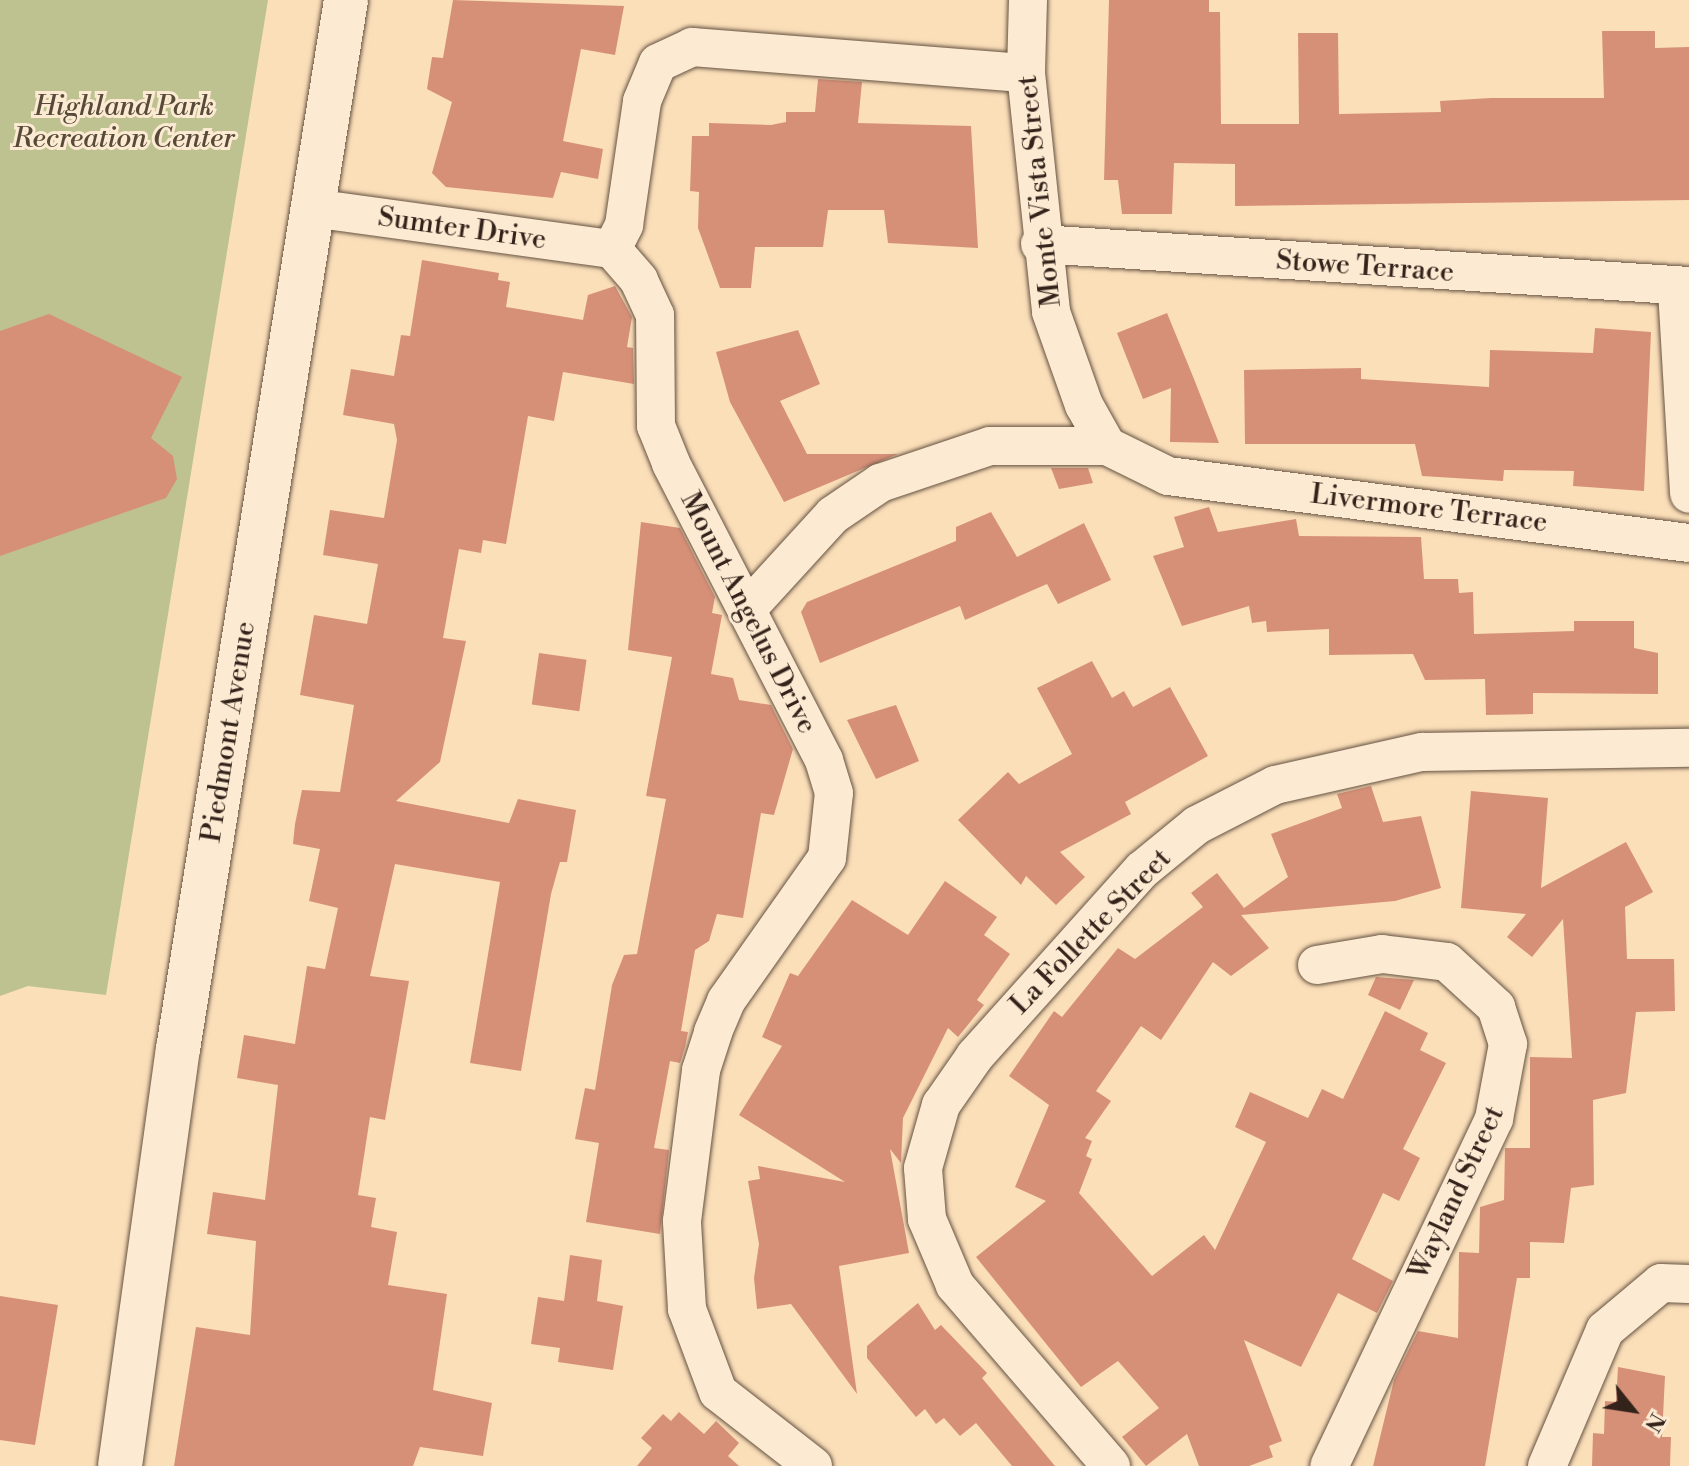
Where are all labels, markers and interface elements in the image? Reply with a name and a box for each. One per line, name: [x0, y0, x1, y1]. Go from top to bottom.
street label: Monte Vista Street: [1011, 73, 1069, 309]
park label: Highland Park Recreation Center: [13, 90, 235, 156]
street label: Sumter Drive: [376, 201, 548, 257]
street label: Stowe Terrace: [1275, 244, 1455, 290]
street label: Livermore Terrace: [1309, 478, 1549, 540]
street label: Mount Angelus Drive: [673, 487, 823, 739]
street label: Piedmont Avenue: [195, 619, 263, 845]
street label: La Follette Street: [1004, 842, 1178, 1022]
street label: Wayland Street: [1402, 1101, 1512, 1285]
north arrow: [1593, 1370, 1673, 1450]
text: N: [1638, 1408, 1670, 1437]

